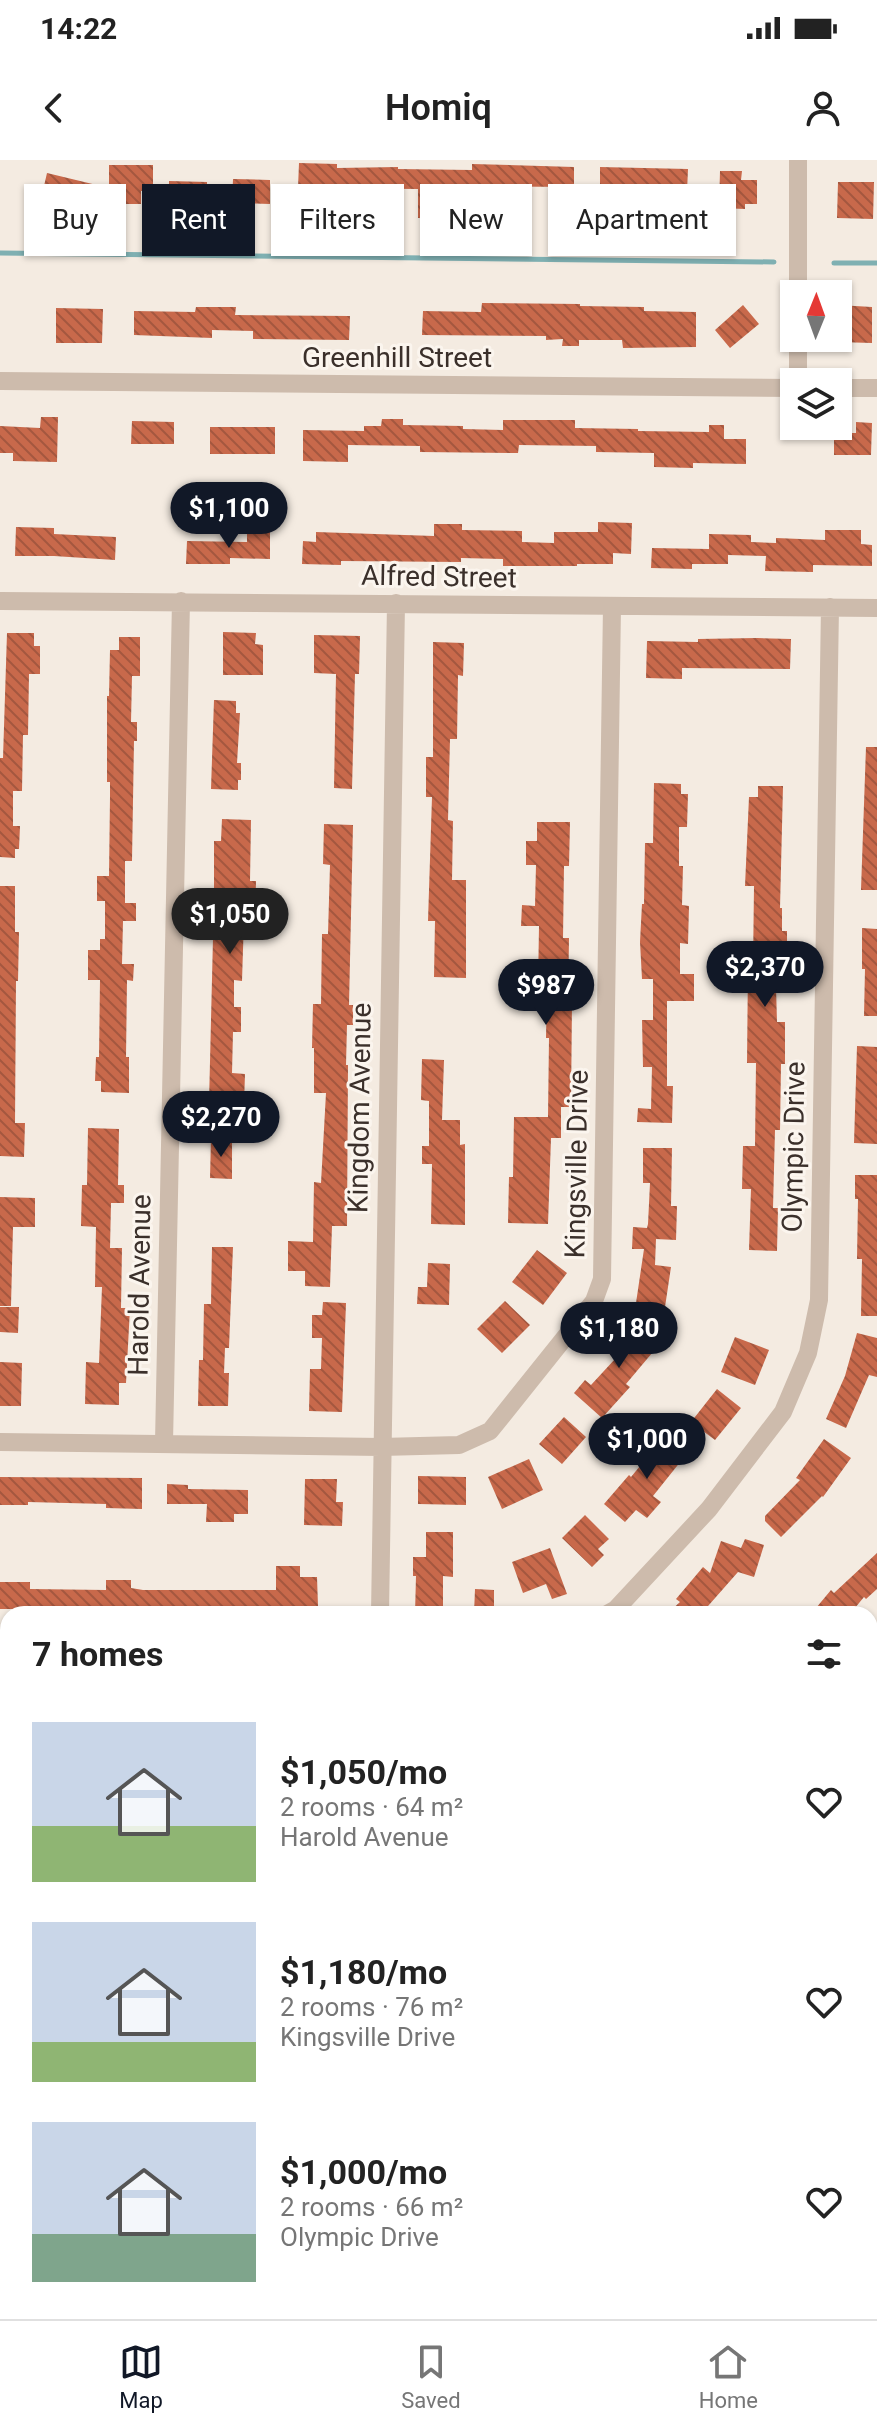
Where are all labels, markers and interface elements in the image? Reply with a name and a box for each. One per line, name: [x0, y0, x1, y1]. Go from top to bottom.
text: 14:22: [40, 11, 117, 46]
icon: back: [32, 86, 76, 130]
icon: person: [801, 86, 845, 130]
text: Homiq: [385, 87, 492, 129]
chip: Buy: [24, 184, 126, 256]
chip: Rent: [142, 184, 255, 256]
chip: Filters: [271, 184, 404, 256]
chip: New: [420, 184, 532, 256]
chip: Apartment: [548, 184, 736, 256]
north arrow: [780, 280, 852, 352]
map controls: [780, 280, 852, 440]
street label: Greenhill Street: [302, 341, 492, 374]
button: layers: [780, 368, 852, 440]
pin: $1,100: [164, 482, 294, 550]
text: $1,100: [189, 493, 269, 523]
street label: Alfred Street: [361, 559, 517, 594]
pin: $1,050: [165, 888, 295, 956]
text: $1,050: [190, 899, 270, 929]
pin: $2,370: [700, 941, 830, 1009]
text: $2,370: [725, 952, 805, 982]
pin: $987: [499, 959, 593, 1027]
text: $987: [516, 970, 576, 1000]
street label: Kingdom Avenue: [341, 1003, 378, 1213]
street label: Olympic Drive: [776, 1061, 811, 1233]
street label: Kingsville Drive: [558, 1069, 595, 1259]
pin: $2,270: [156, 1091, 286, 1159]
text: $2,270: [181, 1102, 261, 1132]
street label: Harold Avenue: [121, 1194, 158, 1376]
pin: $1,180: [554, 1302, 684, 1370]
text: $1,180: [579, 1313, 659, 1343]
pin: $1,000: [582, 1413, 712, 1481]
text: $1,000: [607, 1424, 687, 1454]
icon: filters: [802, 1632, 846, 1676]
text: 7 homes: [32, 1634, 163, 1674]
text: $1,050/mo: [280, 1752, 447, 1792]
icon: home: [96, 1754, 192, 1850]
icon: heart: [802, 1780, 846, 1824]
text: 2 rooms · 64 m²: [280, 1792, 463, 1822]
text: Harold Avenue: [280, 1822, 449, 1852]
text: $1,180/mo: [280, 1952, 447, 1992]
icon: home: [96, 1954, 192, 2050]
icon: heart: [802, 1980, 846, 2024]
text: 2 rooms · 76 m²: [280, 1992, 463, 2022]
text: Kingsville Drive: [280, 2022, 455, 2052]
text: $1,000/mo: [280, 2152, 447, 2192]
icon: home: [96, 2154, 192, 2250]
icon: heart: [802, 2180, 846, 2224]
text: 2 rooms · 66 m²: [280, 2192, 463, 2222]
text: Olympic Drive: [280, 2222, 439, 2252]
tab: Map: [119, 2340, 163, 2413]
tab: Saved: [401, 2340, 461, 2413]
tab: Home: [699, 2340, 758, 2413]

